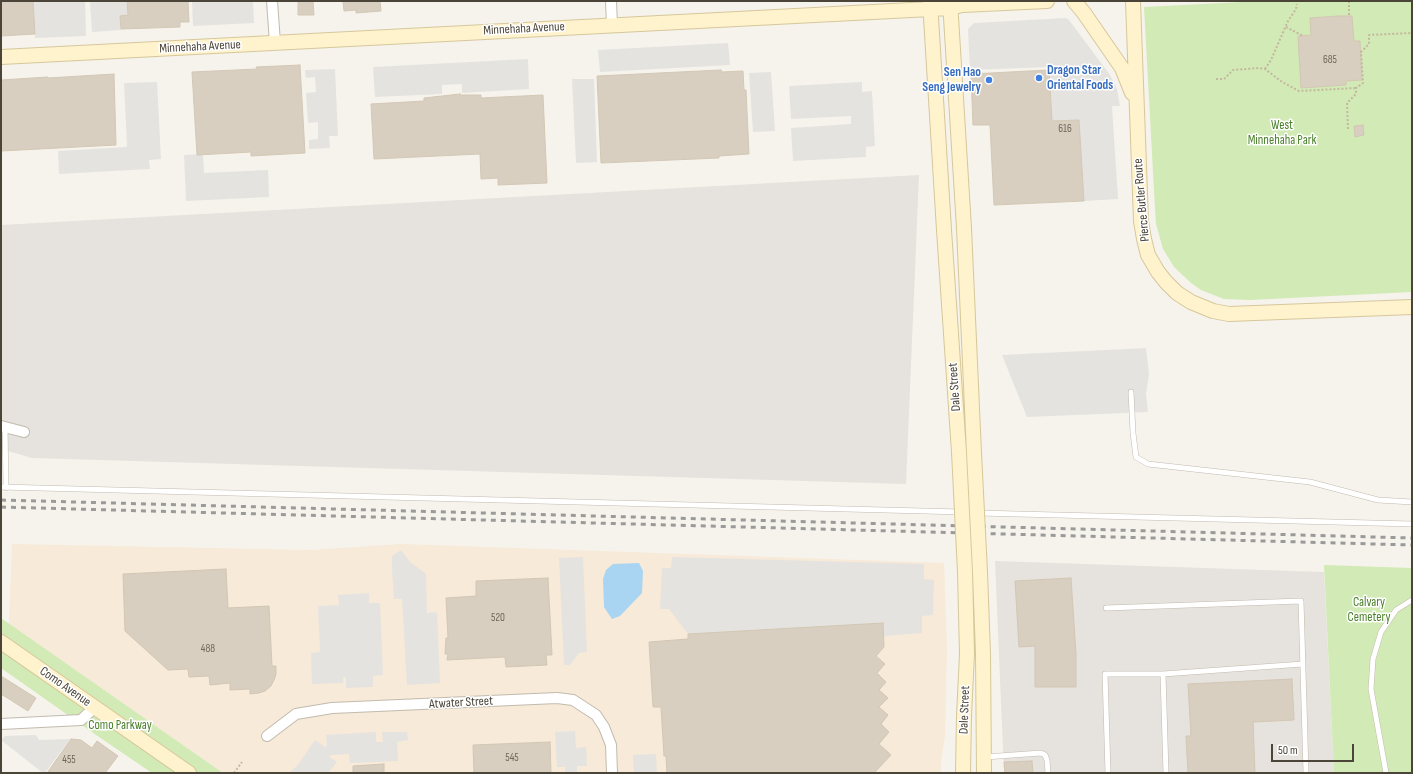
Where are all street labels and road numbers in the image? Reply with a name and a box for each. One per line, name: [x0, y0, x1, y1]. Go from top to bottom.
street label: Minnehaha Avenue: [483, 19, 565, 39]
street label: Minnehaha Avenue: [159, 37, 241, 57]
street label: Pierce Butler Route: [1131, 158, 1153, 242]
street label: Dale Street: [946, 362, 964, 412]
street label: Como Avenue: [36, 664, 94, 710]
street label: Dale Street: [956, 686, 974, 734]
street label: Atwater Street: [429, 694, 493, 712]

